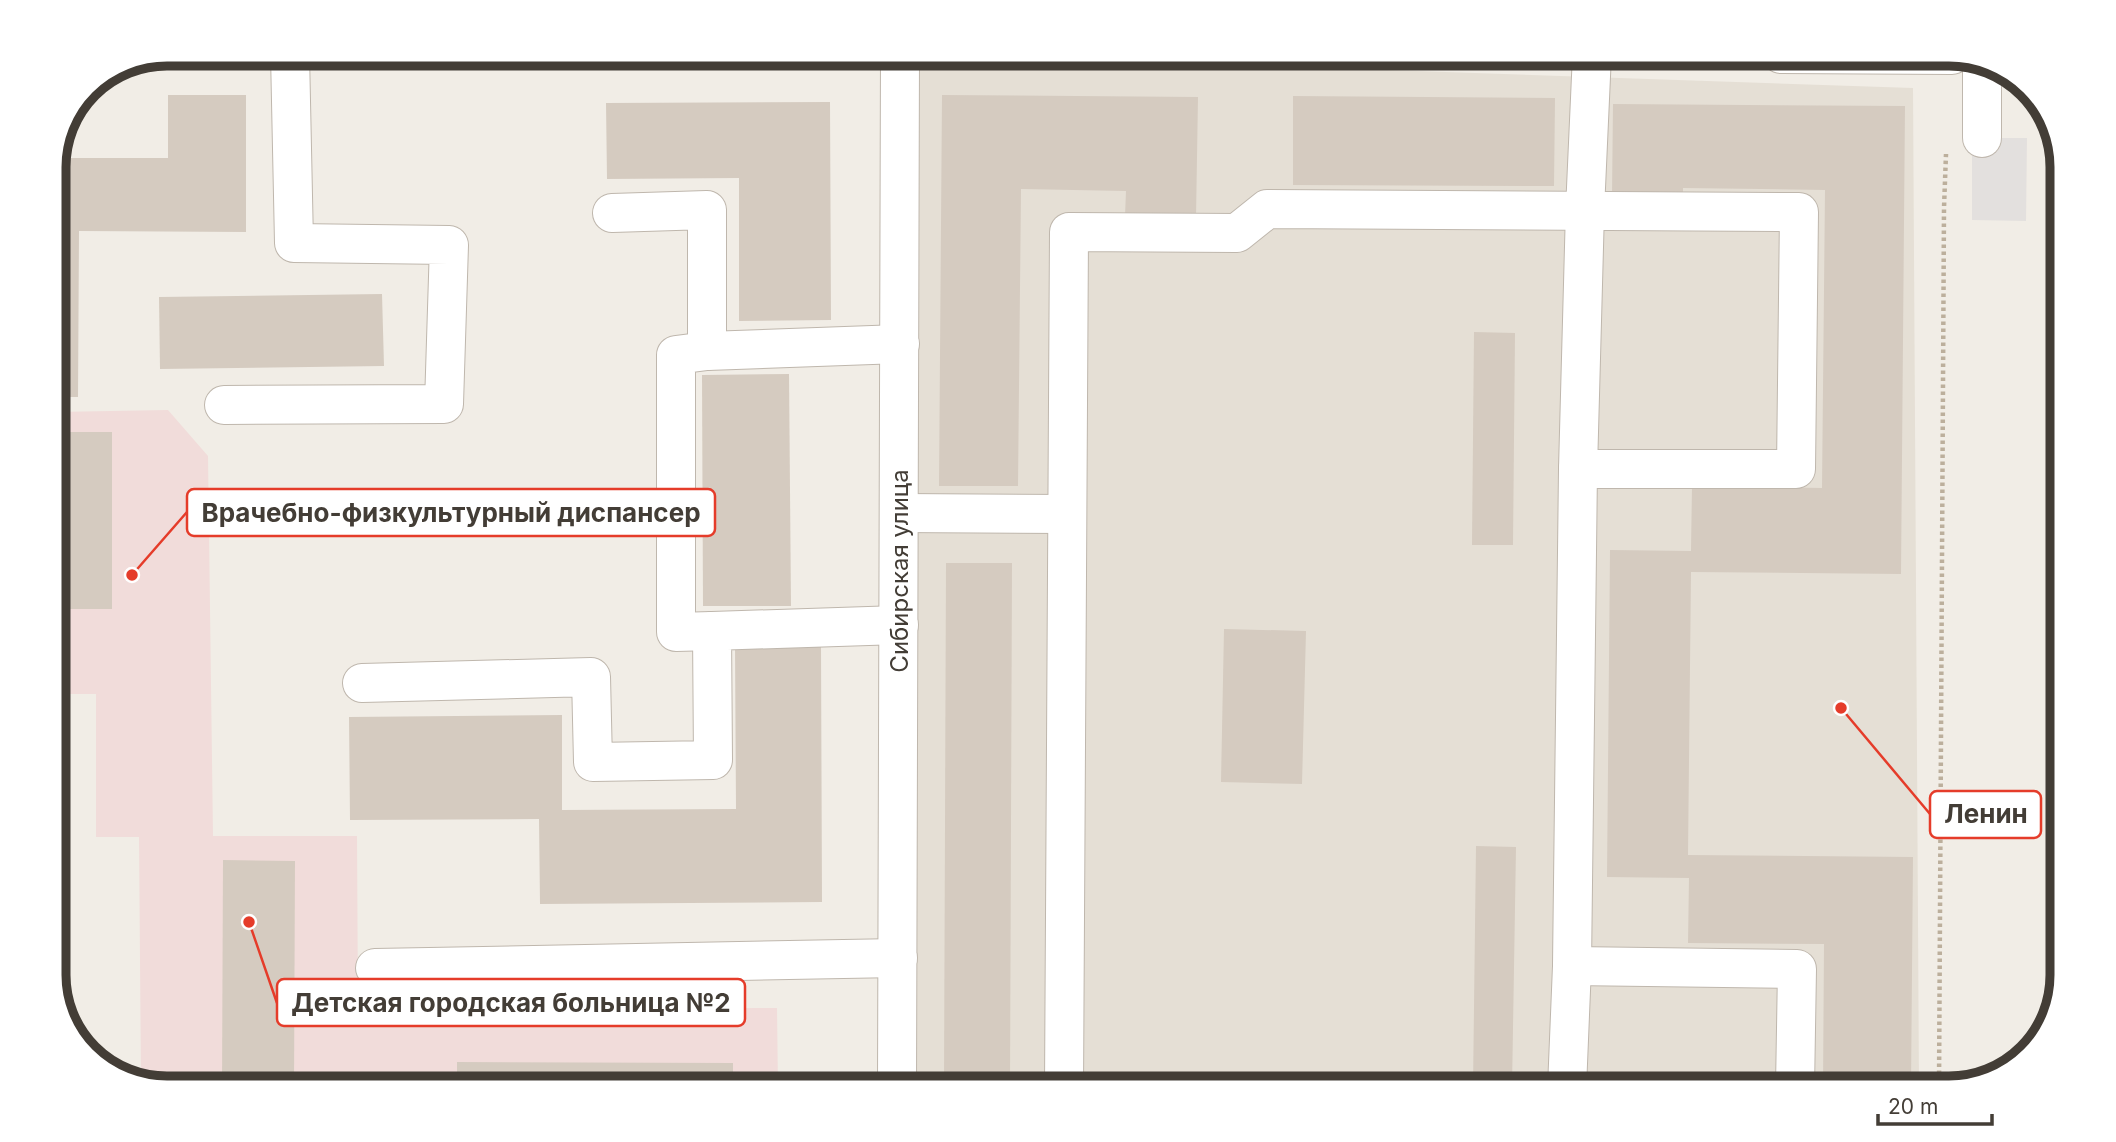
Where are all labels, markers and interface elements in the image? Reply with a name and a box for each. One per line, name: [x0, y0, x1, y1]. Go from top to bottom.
street label: Сибирская улица: [885, 469, 914, 673]
callout: Врачебно-физкультурный диспансер: [187, 489, 715, 536]
text: Врачебно-физкультурный диспансер: [201, 497, 701, 528]
callout: Ленин: [1930, 791, 2041, 838]
text: Ленин: [1944, 798, 2028, 829]
callout: Детская городская больница №2: [277, 979, 745, 1026]
text: Детская городская больница №2: [291, 987, 731, 1018]
scale bar: [1878, 1082, 1992, 1126]
text: 20 m: [1888, 1094, 1938, 1119]

